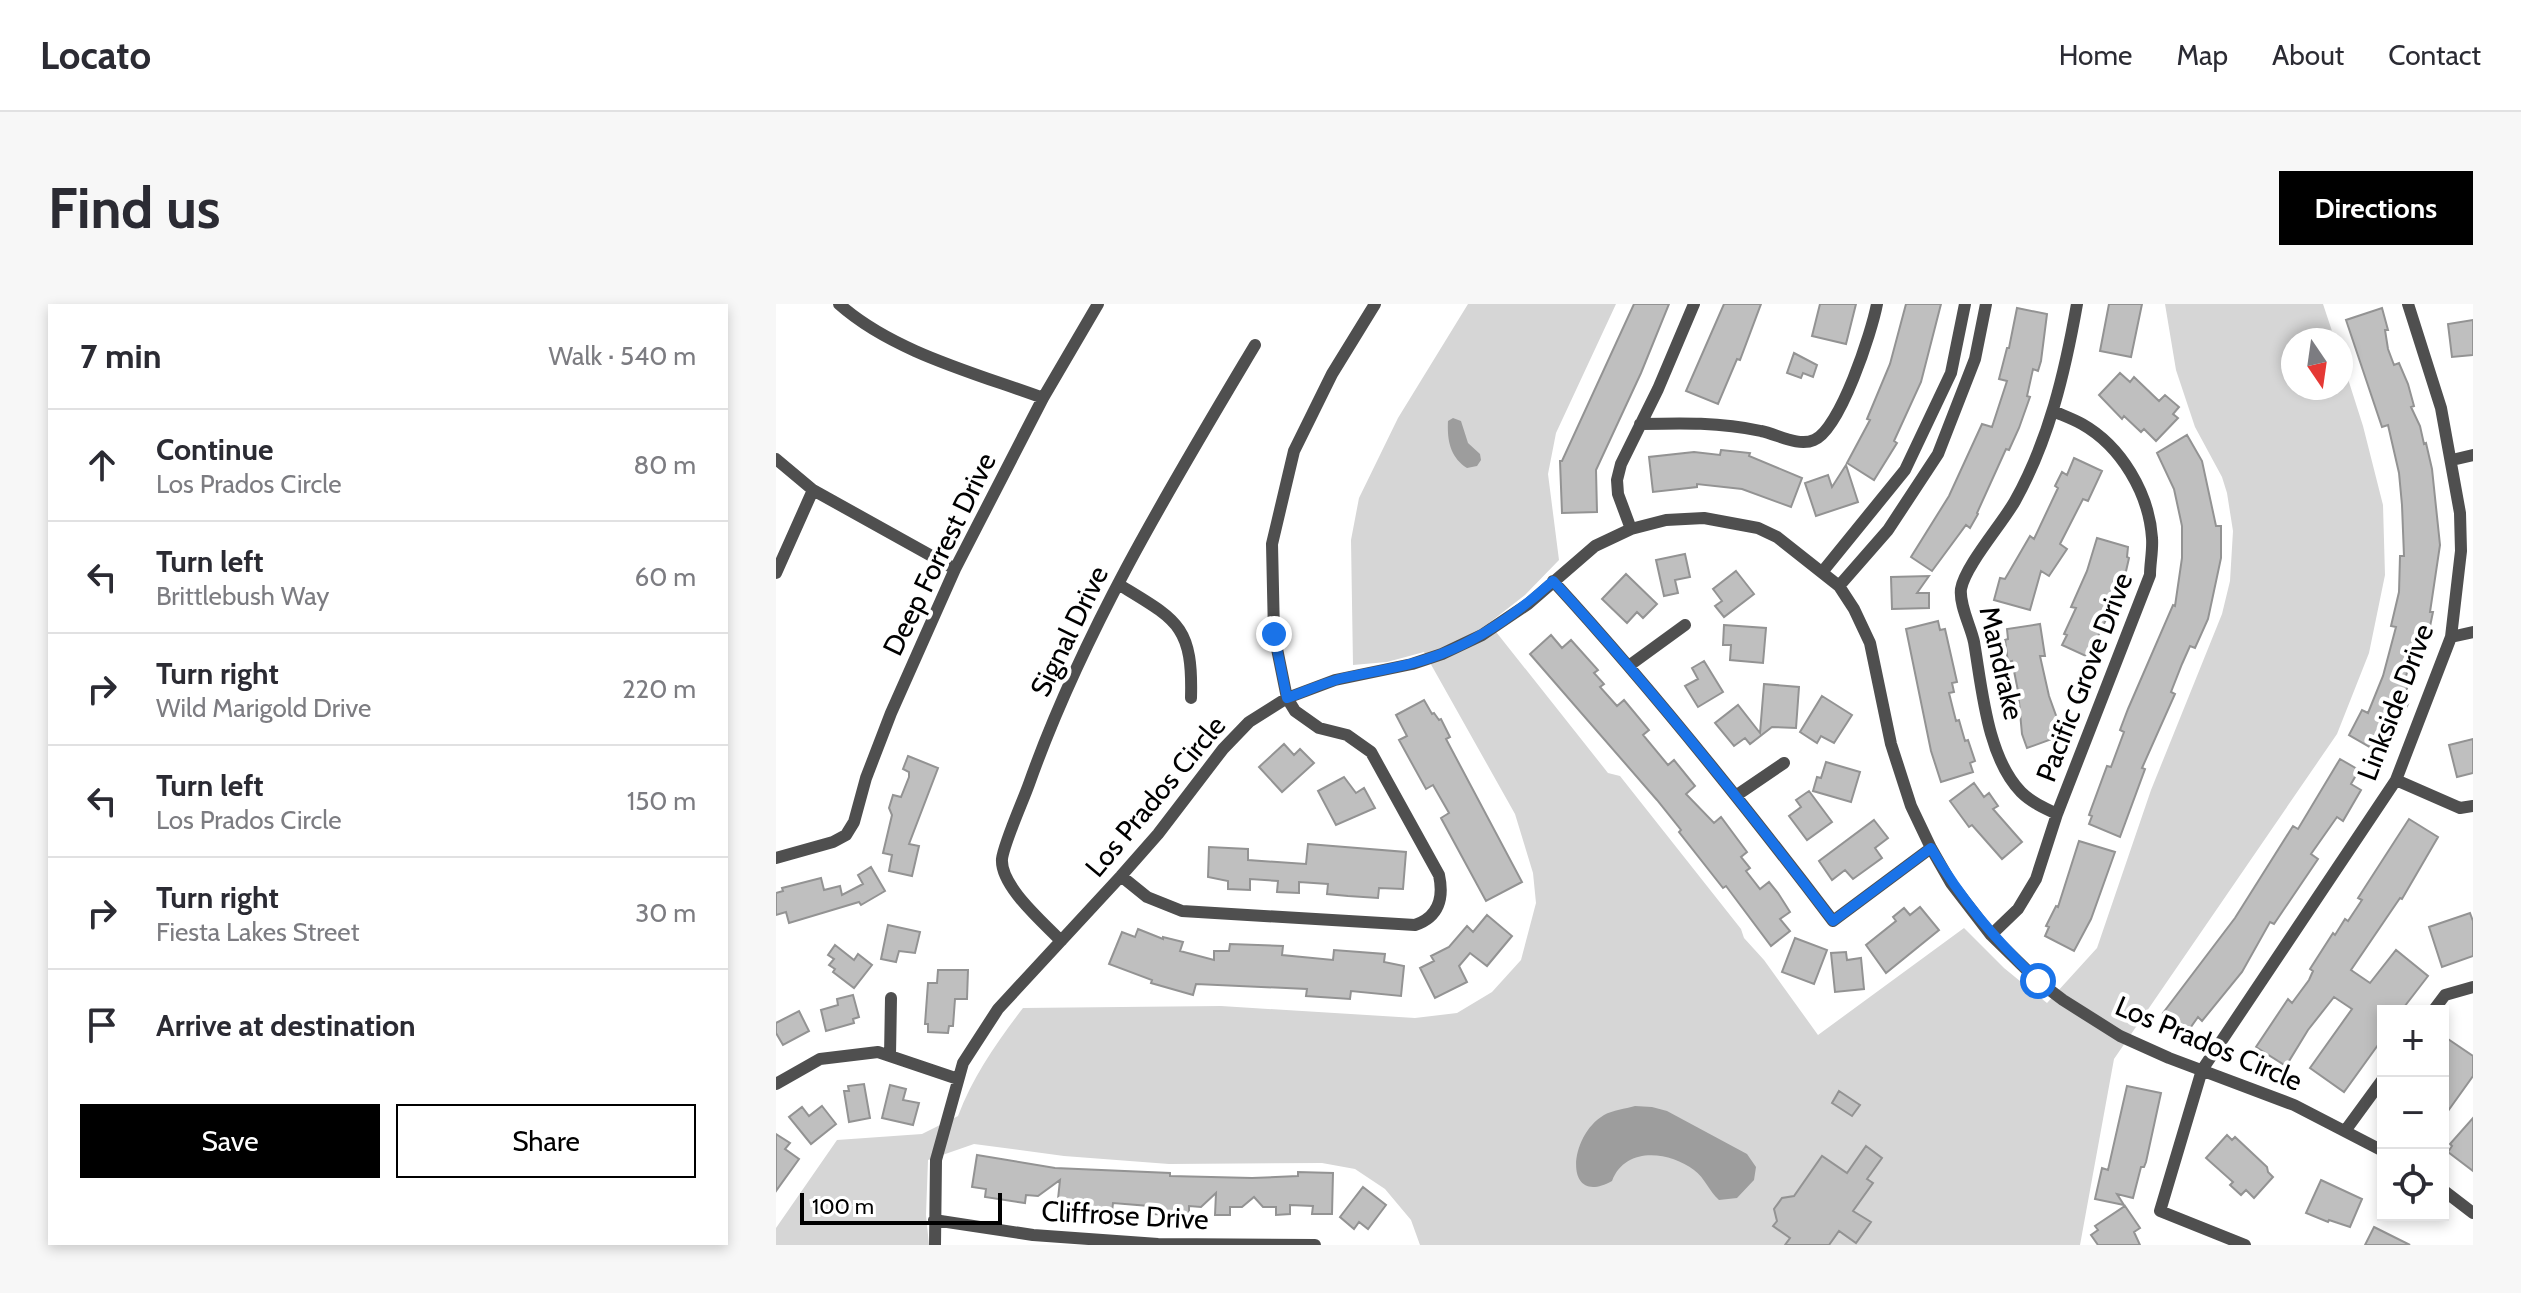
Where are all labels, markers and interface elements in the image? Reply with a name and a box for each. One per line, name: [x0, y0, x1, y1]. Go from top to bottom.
text: Locato: [40, 32, 151, 79]
text: Home: [2059, 38, 2132, 72]
text: Map: [2176, 38, 2228, 72]
text: About: [2272, 38, 2344, 72]
text: Contact: [2388, 38, 2481, 72]
button: Directions: [2279, 171, 2473, 245]
text: Find us: [48, 174, 221, 242]
north arrow: [2281, 328, 2353, 400]
text: 7 min: [80, 335, 161, 377]
text: Walk · 540 m: [548, 340, 696, 372]
text: Continue: [156, 431, 273, 468]
icon: ahead: [80, 443, 124, 487]
street label: Deep Forrest Drive: [875, 447, 1003, 661]
text: 80 m: [633, 449, 696, 481]
text: Los Prados Circle: [156, 468, 342, 500]
text: Turn left: [156, 543, 264, 580]
icon: left: [80, 555, 124, 599]
street label: Signal Drive: [1023, 560, 1115, 702]
text: 60 m: [634, 561, 696, 593]
street label: Pacific Grove Drive: [2028, 568, 2140, 786]
text: Brittlebush Way: [156, 580, 329, 612]
street label: Mandrake: [1972, 603, 2032, 723]
route end: [1256, 616, 1292, 652]
street label: Linkside Drive: [2350, 619, 2440, 785]
text: Turn right: [156, 655, 279, 692]
icon: right: [80, 667, 124, 711]
text: 220 m: [622, 673, 696, 705]
text: Wild Marigold Drive: [156, 692, 371, 724]
street label: Los Prados Circle: [1078, 709, 1232, 883]
text: Turn left: [156, 767, 264, 804]
icon: left: [80, 779, 124, 823]
text: 150 m: [627, 785, 696, 817]
text: Los Prados Circle: [156, 804, 342, 836]
text: Turn right: [156, 879, 279, 916]
icon: right: [80, 891, 124, 935]
text: 30 m: [635, 897, 696, 929]
text: Fiesta Lakes Street: [156, 916, 359, 948]
route start: [2020, 963, 2056, 999]
street label: Los Prados Circle: [2110, 988, 2308, 1098]
icon: arrive: [80, 1003, 124, 1047]
map controls: [2377, 1005, 2449, 1221]
button: +: [2377, 1005, 2449, 1077]
text: Arrive at destination: [156, 1007, 416, 1044]
button: −: [2377, 1077, 2449, 1149]
button: Save: [80, 1104, 380, 1178]
button: Share: [396, 1104, 696, 1178]
button: locate: [2377, 1149, 2449, 1221]
scale bar: [800, 1189, 1002, 1225]
text: 100 m: [812, 1193, 874, 1220]
street label: Cliffrose Drive: [1041, 1194, 1209, 1236]

